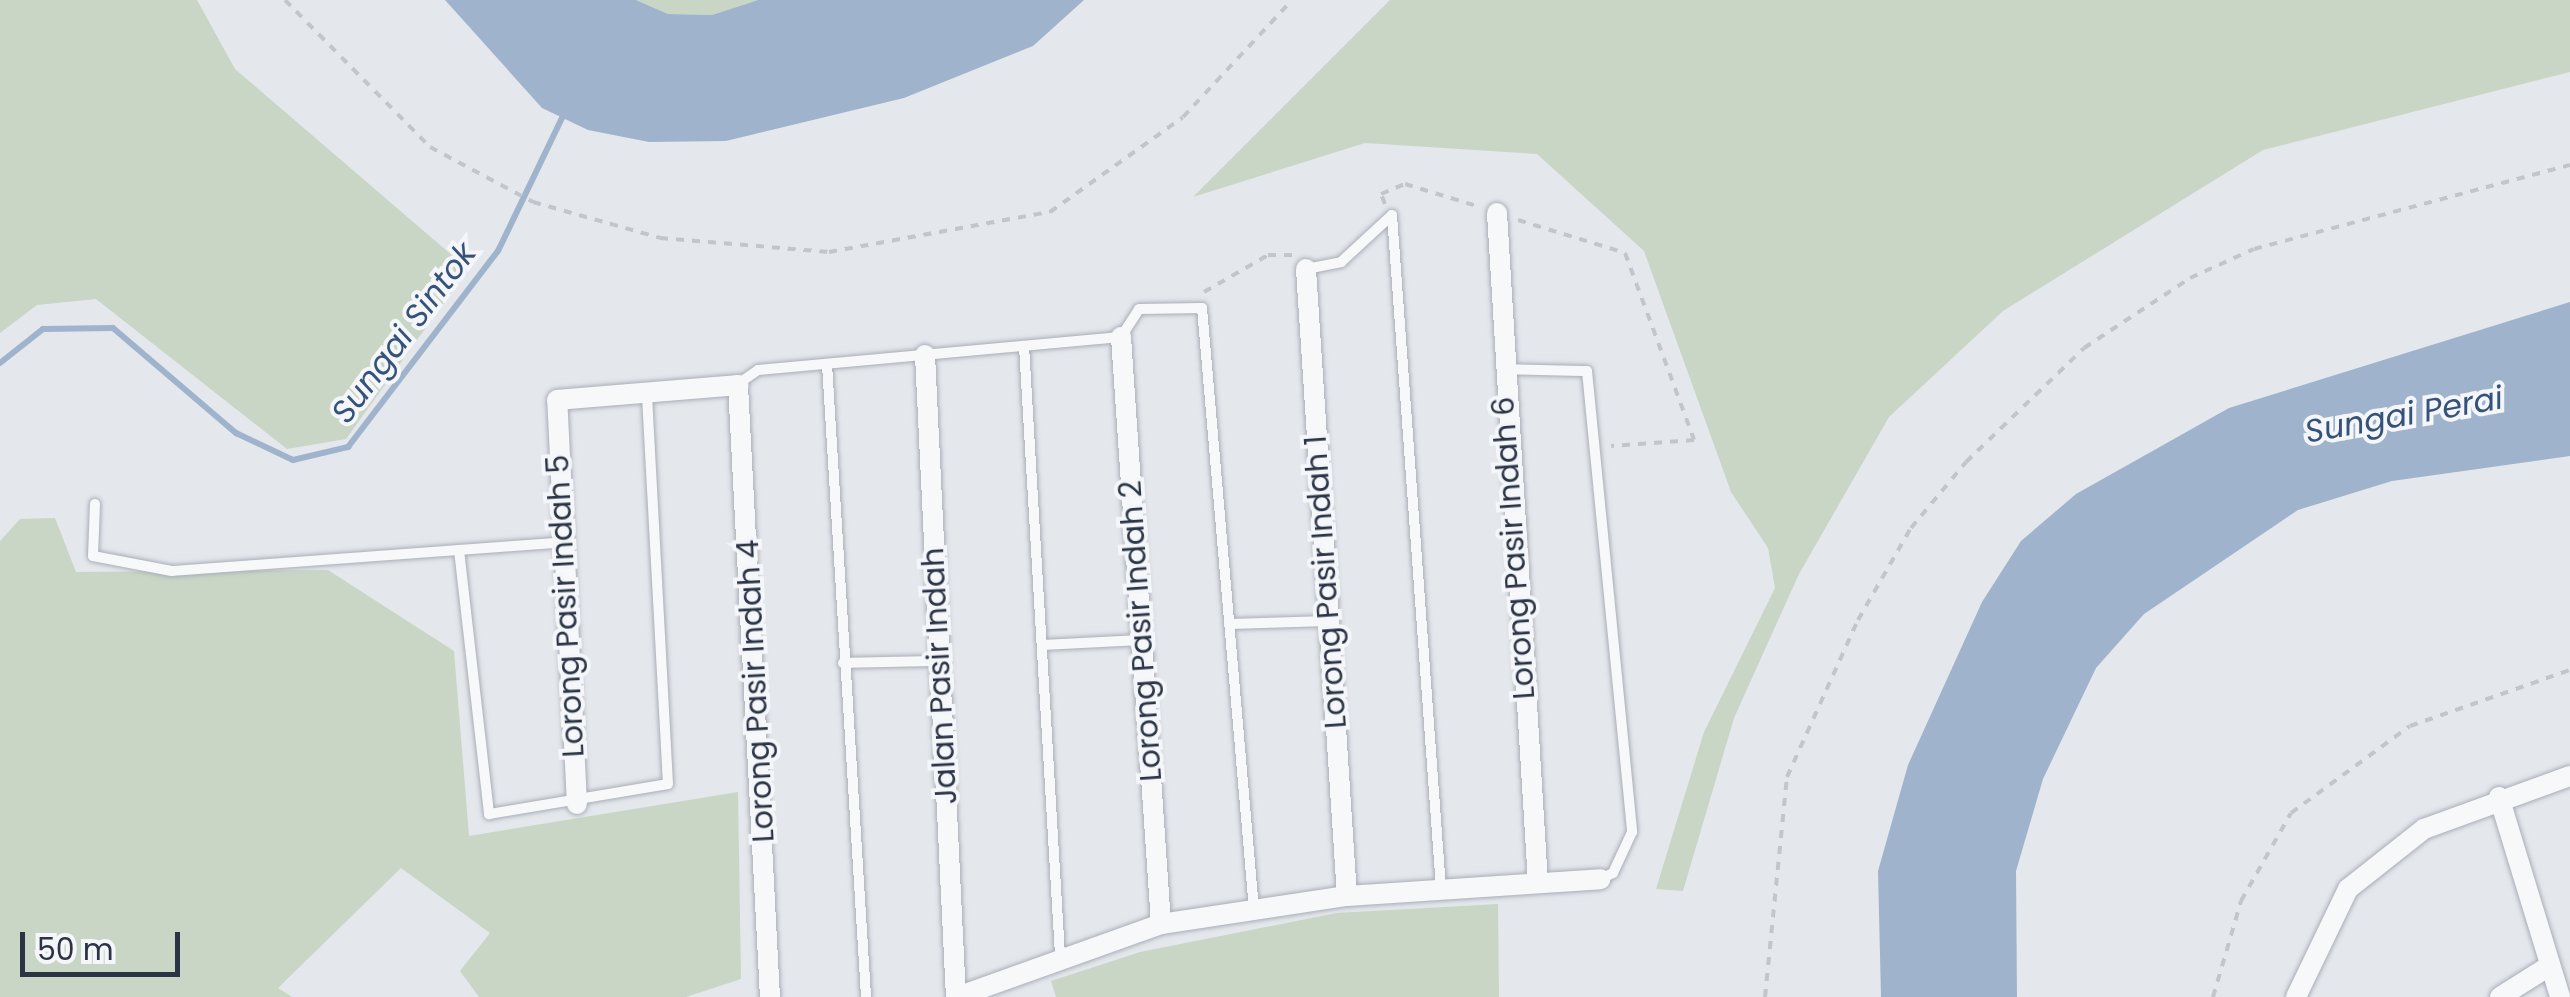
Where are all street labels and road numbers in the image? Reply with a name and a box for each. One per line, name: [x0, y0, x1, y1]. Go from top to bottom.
street label: Lorong Pasir Indah 6: [1485, 395, 1543, 701]
street label: Lorong Pasir Indah 1: [1298, 434, 1354, 730]
street label: Lorong Pasir Indah 5: [540, 454, 592, 758]
street label: Lorong Pasir Indah 2: [1113, 479, 1169, 783]
street label: Lorong Pasir Indah 4: [730, 539, 782, 843]
street label: Jalan Pasir Indah: [915, 547, 965, 805]

